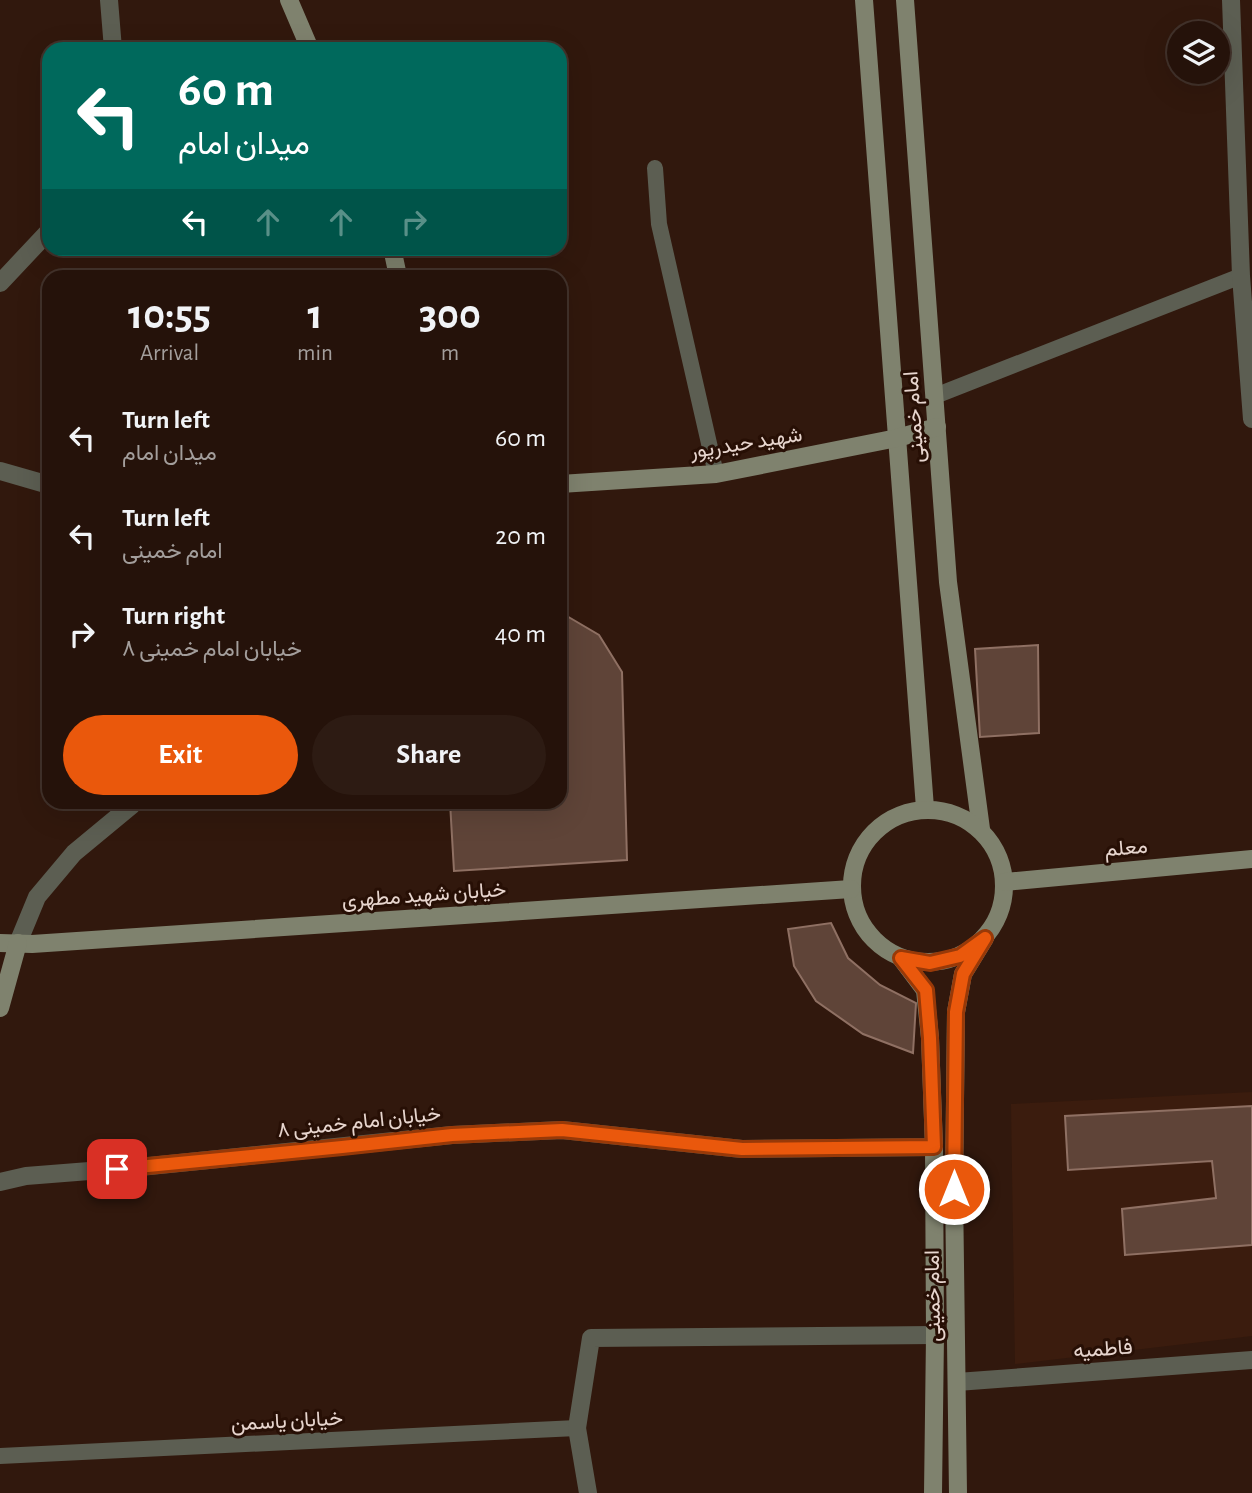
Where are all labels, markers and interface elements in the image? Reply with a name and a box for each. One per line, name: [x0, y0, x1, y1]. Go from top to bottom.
map controls: [1167, 21, 1230, 84]
button: layers: [1167, 21, 1230, 84]
text: 60 m: [178, 66, 274, 115]
icon: left: [63, 70, 154, 161]
text: میدان امام: [178, 128, 310, 160]
icon: left: [176, 203, 214, 241]
icon: ahead: [249, 203, 287, 241]
icon: ahead: [322, 203, 360, 241]
icon: right: [395, 203, 433, 241]
text: 10:55: [128, 294, 211, 336]
text: 1: [307, 294, 323, 336]
text: 300: [419, 294, 481, 336]
text: Arrival: [140, 342, 199, 365]
text: min: [297, 342, 333, 365]
text: m: [441, 342, 459, 365]
street label: امام خمینی: [900, 370, 931, 464]
text: Turn left: [122, 407, 210, 433]
icon: left: [63, 419, 101, 457]
street label: شهید حیدرپور: [687, 424, 804, 465]
text: 60 m: [495, 425, 546, 451]
text: میدان امام: [122, 442, 217, 465]
text: Turn left: [122, 505, 210, 531]
icon: left: [63, 517, 101, 555]
text: 20 m: [495, 523, 546, 549]
text: امام خمینی: [122, 540, 223, 563]
text: Turn right: [122, 603, 225, 629]
icon: right: [63, 615, 101, 653]
text: 40 m: [495, 621, 546, 647]
text: خیابان امام خمینی ۸: [122, 638, 302, 661]
button: Exit: [63, 715, 298, 795]
button: Share: [312, 715, 546, 795]
street label: معلم: [1104, 836, 1149, 863]
street label: خیابان شهید مطهری: [341, 879, 507, 913]
street label: خیابان امام خمینی ۸: [276, 1103, 442, 1144]
pin: [87, 1139, 147, 1199]
icon: arrive: [98, 1150, 136, 1188]
position arrow: [917, 1152, 991, 1226]
street label: امام خمینی: [922, 1250, 947, 1342]
street label: فاطمیه: [1073, 1336, 1133, 1363]
street label: خیابان یاسمن: [230, 1408, 344, 1435]

